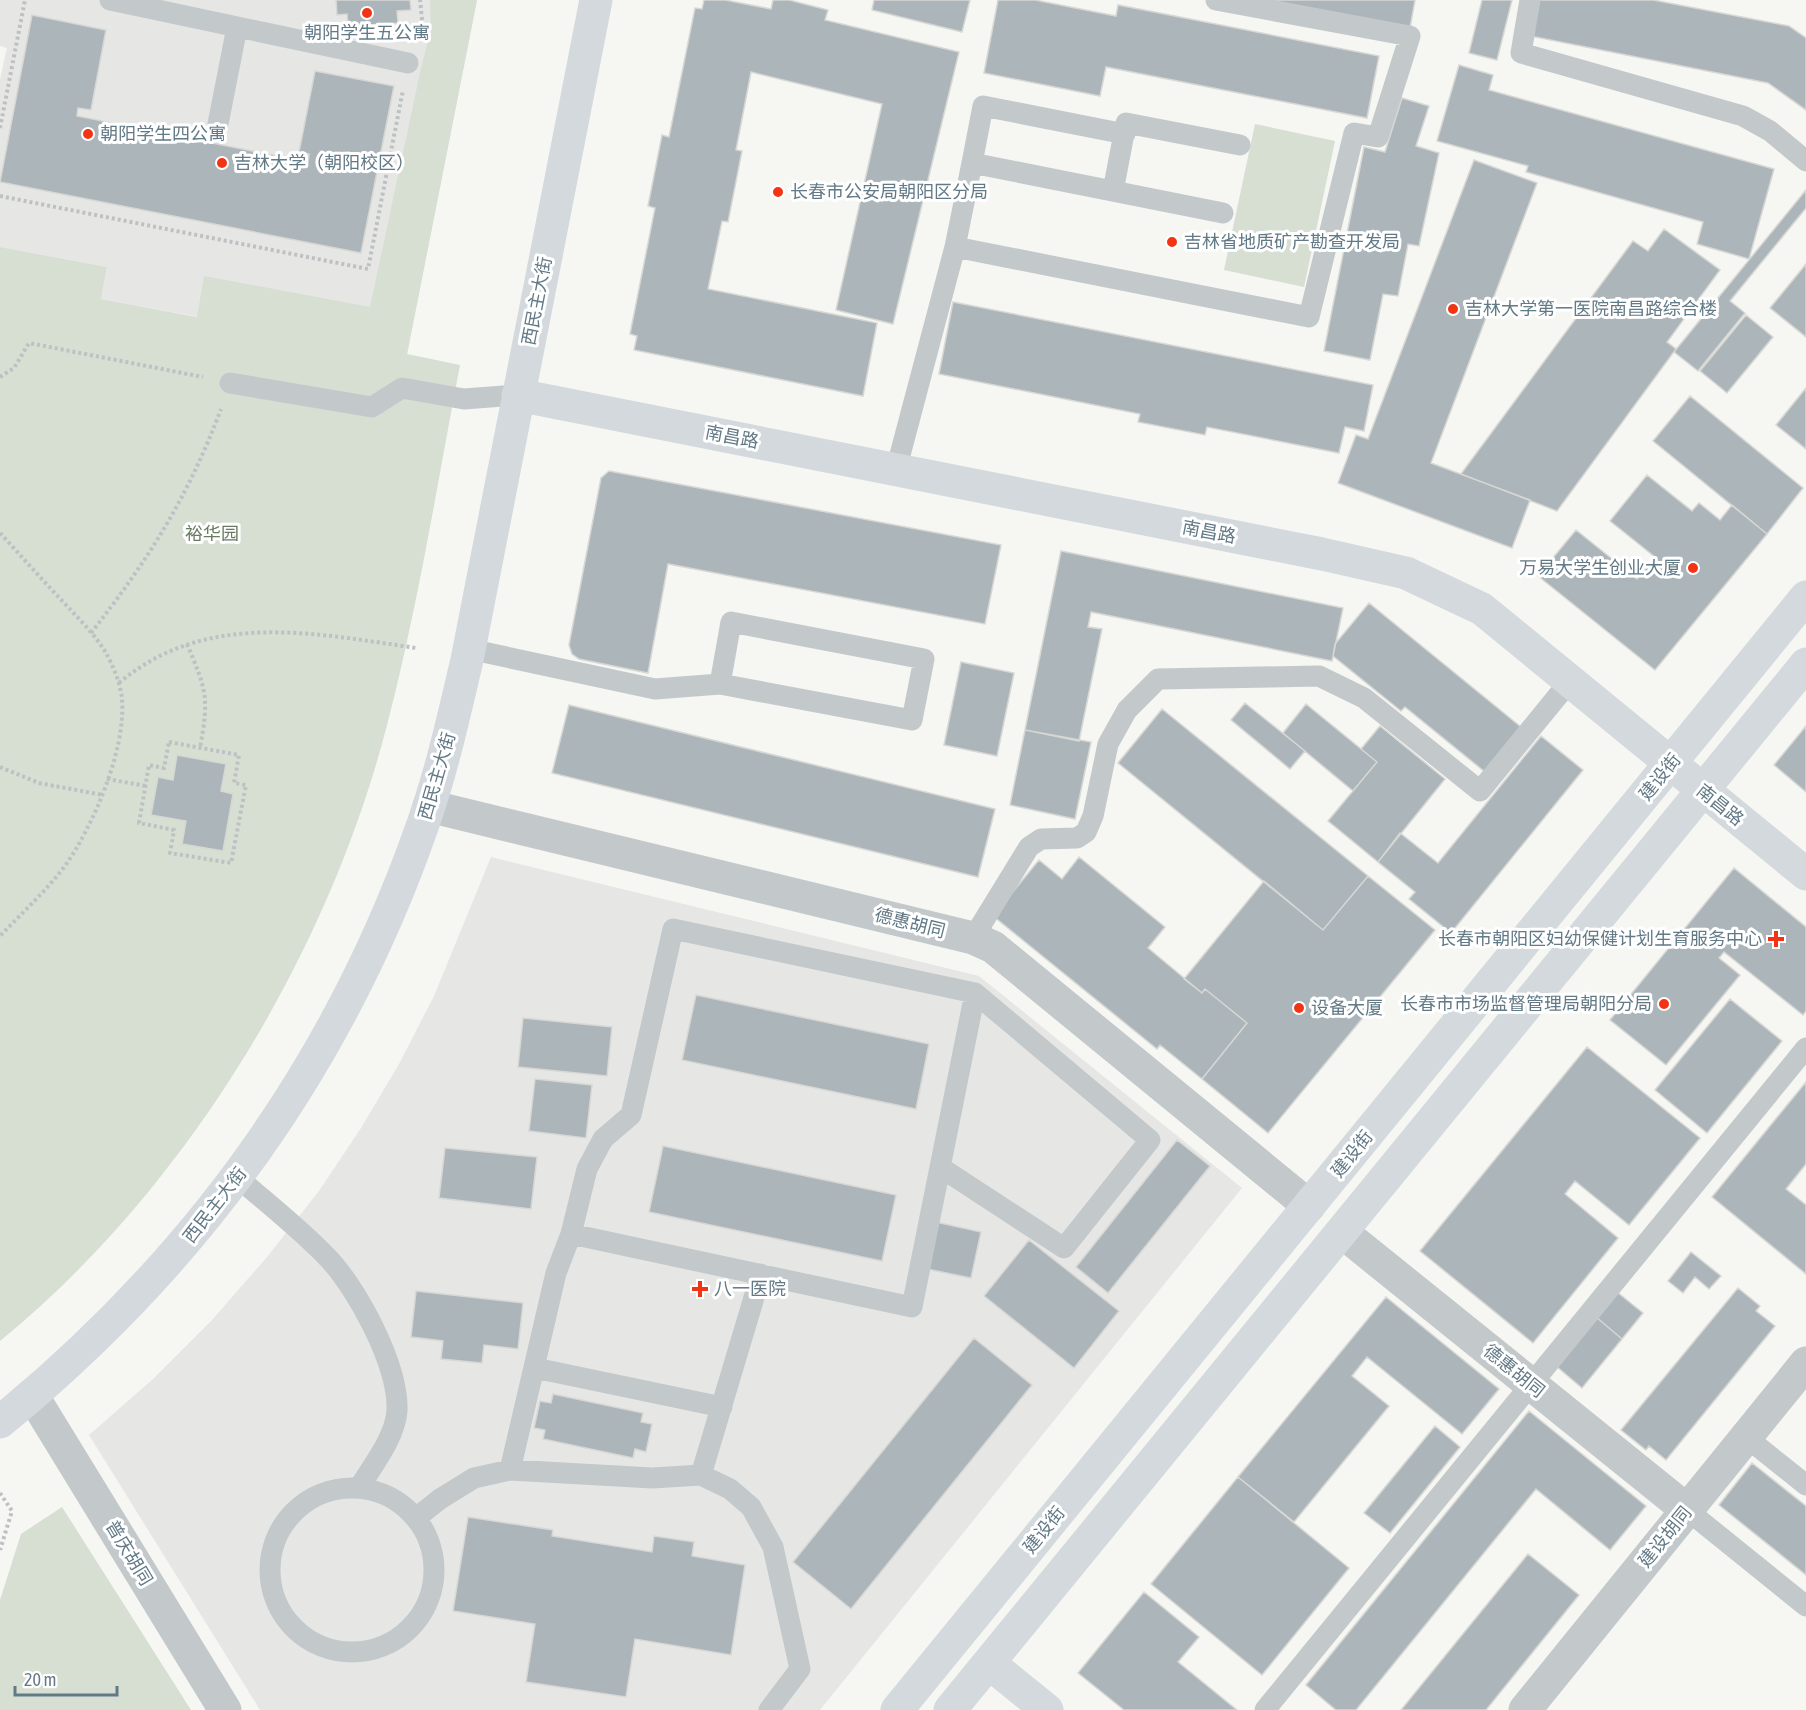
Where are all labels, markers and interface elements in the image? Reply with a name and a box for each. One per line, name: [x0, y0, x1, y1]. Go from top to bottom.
marker: 朝阳学生五公寓: [360, 6, 374, 20]
place label: 朝阳学生五公寓: [304, 22, 430, 43]
place label: 朝阳学生四公寓: [100, 123, 226, 144]
marker: 朝阳学生四公寓: [81, 127, 95, 141]
place label: 吉林大学（朝阳校区）: [234, 152, 414, 173]
marker: 吉林大学（朝阳校区）: [215, 156, 229, 170]
place label: 长春市公安局朝阳区分局: [790, 181, 988, 202]
marker: 长春市公安局朝阳区分局: [771, 185, 785, 199]
place label: 吉林省地质矿产勘查开发局: [1184, 231, 1400, 252]
marker: 吉林省地质矿产勘查开发局: [1165, 235, 1179, 249]
street label: 西民主大街: [518, 255, 555, 347]
place label: 吉林大学第一医院南昌路综合楼: [1465, 298, 1717, 319]
marker: 吉林大学第一医院南昌路综合楼: [1446, 302, 1460, 316]
street label: 南昌路: [704, 421, 761, 452]
street label: 南昌路: [1181, 516, 1238, 547]
park label: 裕华园: [185, 523, 239, 544]
place label: 万易大学生创业大厦: [1519, 557, 1681, 578]
marker: 万易大学生创业大厦: [1686, 561, 1700, 575]
street label: 西民主大街: [414, 730, 459, 822]
street label: 建设街: [1634, 749, 1685, 804]
street label: 南昌路: [1693, 779, 1748, 830]
street label: 德惠胡同: [873, 904, 948, 941]
place label: 长春市朝阳区妇幼保健计划生育服务中心: [1438, 928, 1762, 949]
marker: 长春市朝阳区妇幼保健计划生育服务中心: [1767, 930, 1785, 948]
place label: 长春市市场监督管理局朝阳分局: [1400, 993, 1652, 1014]
place label: 设备大厦: [1311, 997, 1383, 1018]
marker: 长春市市场监督管理局朝阳分局: [1657, 997, 1671, 1011]
marker: 设备大厦: [1292, 1001, 1306, 1015]
street label: 建设街: [1326, 1126, 1377, 1181]
street label: 西民主大街: [179, 1163, 251, 1247]
place label: 八一医院: [714, 1278, 786, 1299]
marker: 八一医院: [691, 1280, 709, 1298]
street label: 德惠胡同: [1480, 1340, 1549, 1401]
street label: 建设街: [1018, 1502, 1069, 1557]
street label: 建设胡同: [1634, 1502, 1695, 1571]
street label: 普庆胡同: [102, 1516, 157, 1589]
scale bar: [15, 1659, 117, 1697]
text: 20 m: [24, 1669, 56, 1690]

